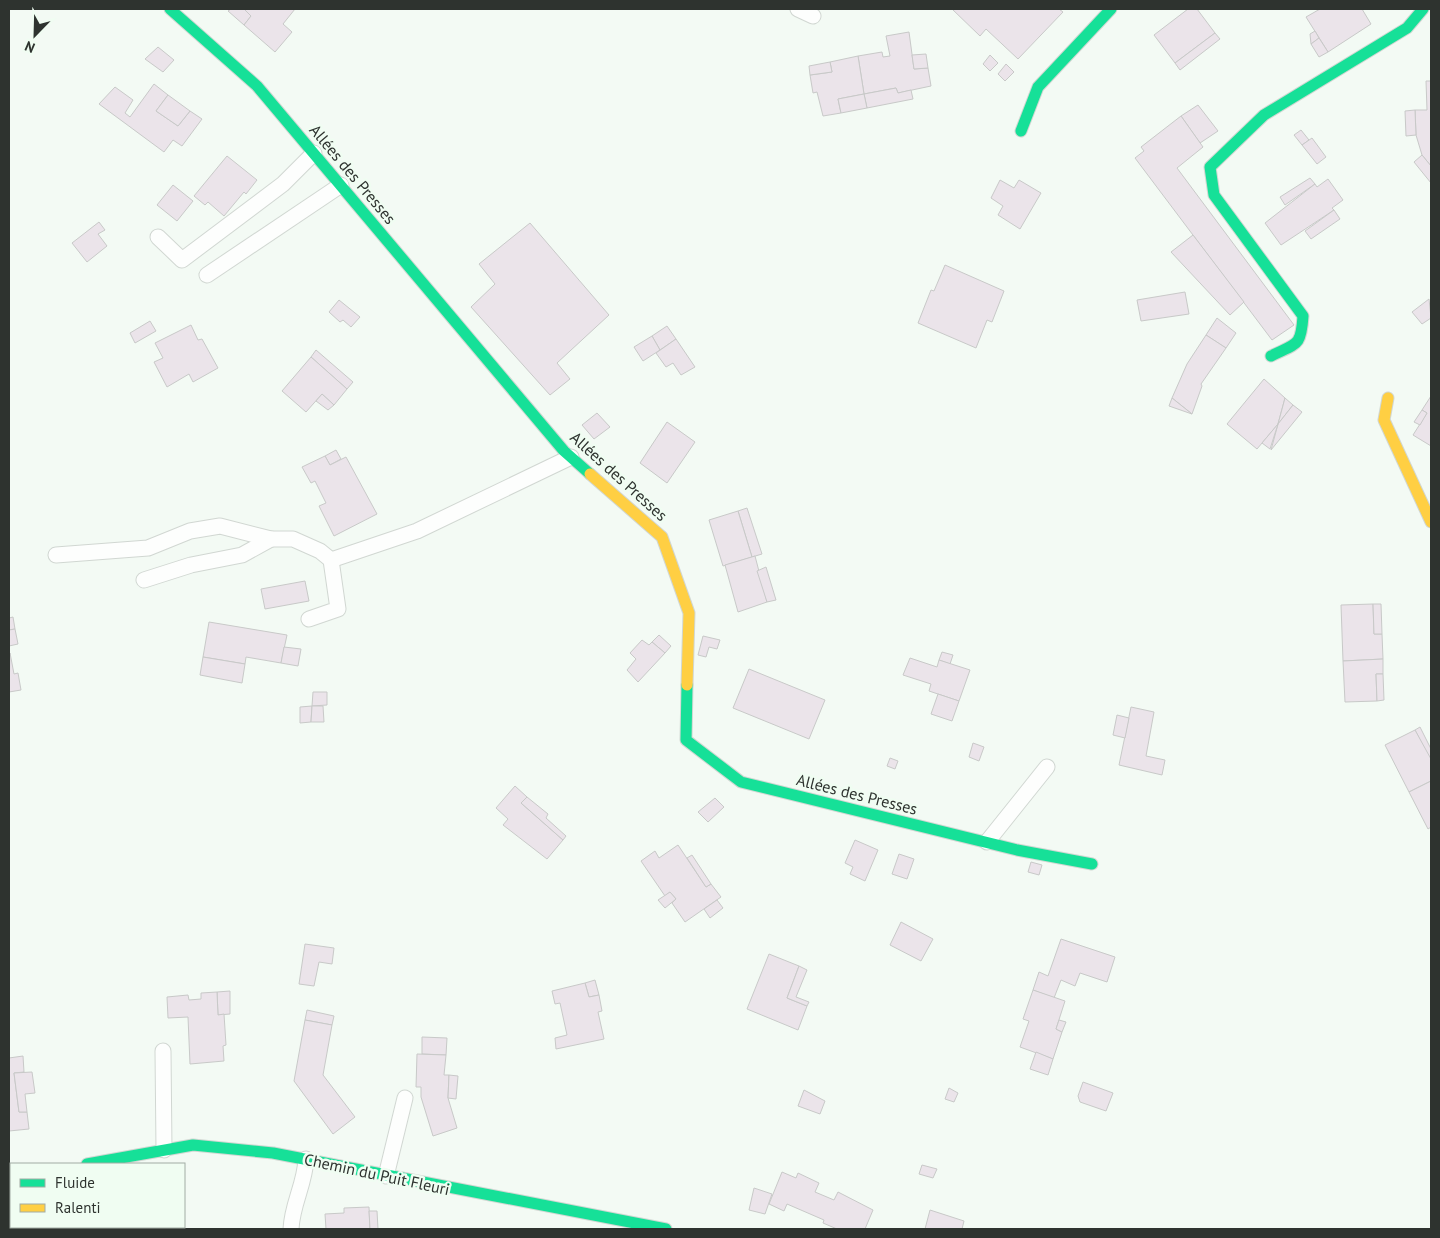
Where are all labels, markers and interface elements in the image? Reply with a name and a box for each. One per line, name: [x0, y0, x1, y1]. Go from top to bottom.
north arrow: [10, 10, 60, 60]
text: N: [22, 37, 38, 57]
street label: Allées des Presses: [306, 120, 401, 228]
street label: Allées des Presses: [566, 427, 672, 525]
street label: Allées des Presses: [795, 769, 920, 819]
street label: Chemin du Puit Fleuri: [302, 1149, 452, 1199]
legend: [10, 1163, 185, 1228]
text: Fluide: [55, 1173, 95, 1192]
text: Ralenti: [55, 1198, 101, 1217]

